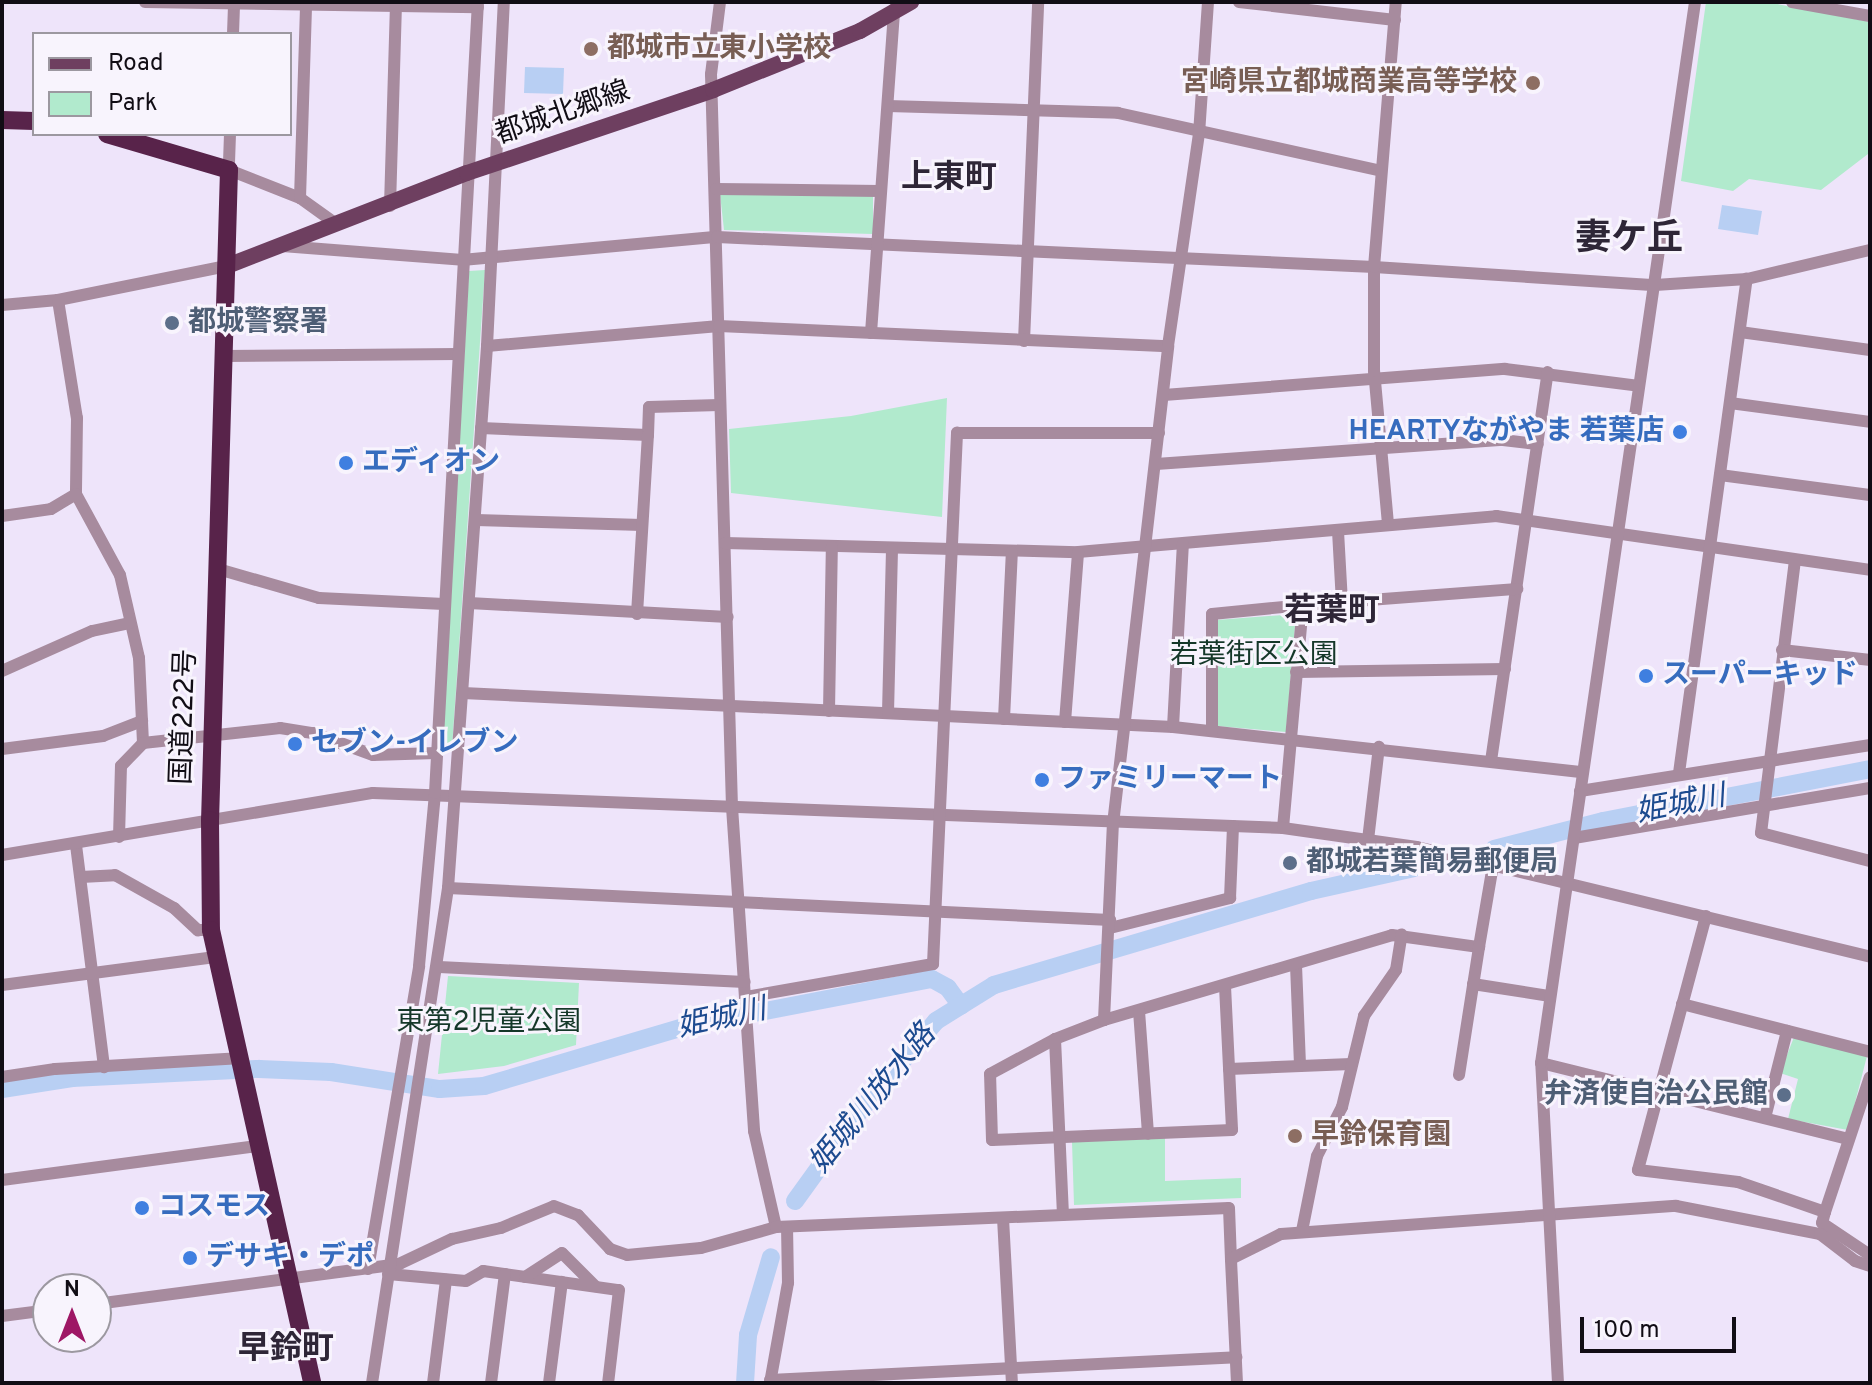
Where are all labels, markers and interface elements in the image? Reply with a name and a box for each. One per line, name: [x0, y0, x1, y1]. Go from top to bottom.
legend: [32, 32, 292, 136]
place label: 都城市立東小学校: [607, 32, 831, 66]
marker: 都城市立東小学校: [582, 40, 600, 58]
text: Road: [108, 49, 164, 79]
place label: 宮崎県立都城商業高等学校: [1181, 66, 1517, 100]
marker: 宮崎県立都城商業高等学校: [1524, 74, 1542, 92]
street label: 都城北郷線: [491, 75, 635, 153]
text: Park: [108, 89, 158, 119]
district label: 上東町: [901, 160, 997, 198]
district label: 妻ケ丘: [1575, 219, 1683, 263]
place label: 都城警察署: [188, 306, 328, 340]
marker: 都城警察署: [163, 314, 181, 332]
place label: HEARTYながやま 若葉店: [1349, 415, 1664, 449]
marker: HEARTYながやま 若葉店: [1671, 423, 1689, 441]
place label: エディオン: [362, 446, 502, 480]
marker: エディオン: [337, 454, 355, 472]
district label: 若葉町: [1284, 593, 1380, 631]
park label: 若葉街区公園: [1170, 639, 1338, 673]
street label: 国道222号: [166, 649, 204, 785]
place label: スーパーキッド: [1662, 659, 1858, 693]
marker: スーパーキッド: [1637, 667, 1655, 685]
place label: セブン-イレブン: [311, 727, 519, 761]
marker: セブン-イレブン: [286, 735, 304, 753]
place label: ファミリーマート: [1058, 763, 1282, 797]
marker: ファミリーマート: [1033, 771, 1051, 789]
water label: 姫城川: [1633, 780, 1729, 832]
place label: 都城若葉簡易郵便局: [1306, 846, 1558, 880]
marker: 都城若葉簡易郵便局: [1281, 854, 1299, 872]
water label: 姫城川: [674, 993, 770, 1047]
park label: 東第2児童公園: [396, 1006, 582, 1040]
water label: 姫城川放水路: [803, 1019, 945, 1181]
place label: 弁済使自治公民館: [1544, 1078, 1768, 1112]
marker: 弁済使自治公民館: [1775, 1086, 1793, 1104]
place label: 早鈴保育園: [1311, 1119, 1451, 1153]
marker: 早鈴保育園: [1286, 1127, 1304, 1145]
place label: コスモス: [158, 1191, 270, 1225]
marker: コスモス: [133, 1199, 151, 1217]
place label: デサキ・デポ: [206, 1241, 374, 1275]
marker: デサキ・デポ: [181, 1249, 199, 1267]
north arrow: [32, 1273, 112, 1353]
text: N: [64, 1277, 80, 1304]
scale bar: [1584, 1301, 1740, 1351]
text: 100 m: [1594, 1316, 1660, 1346]
district label: 早鈴町: [238, 1331, 334, 1369]

